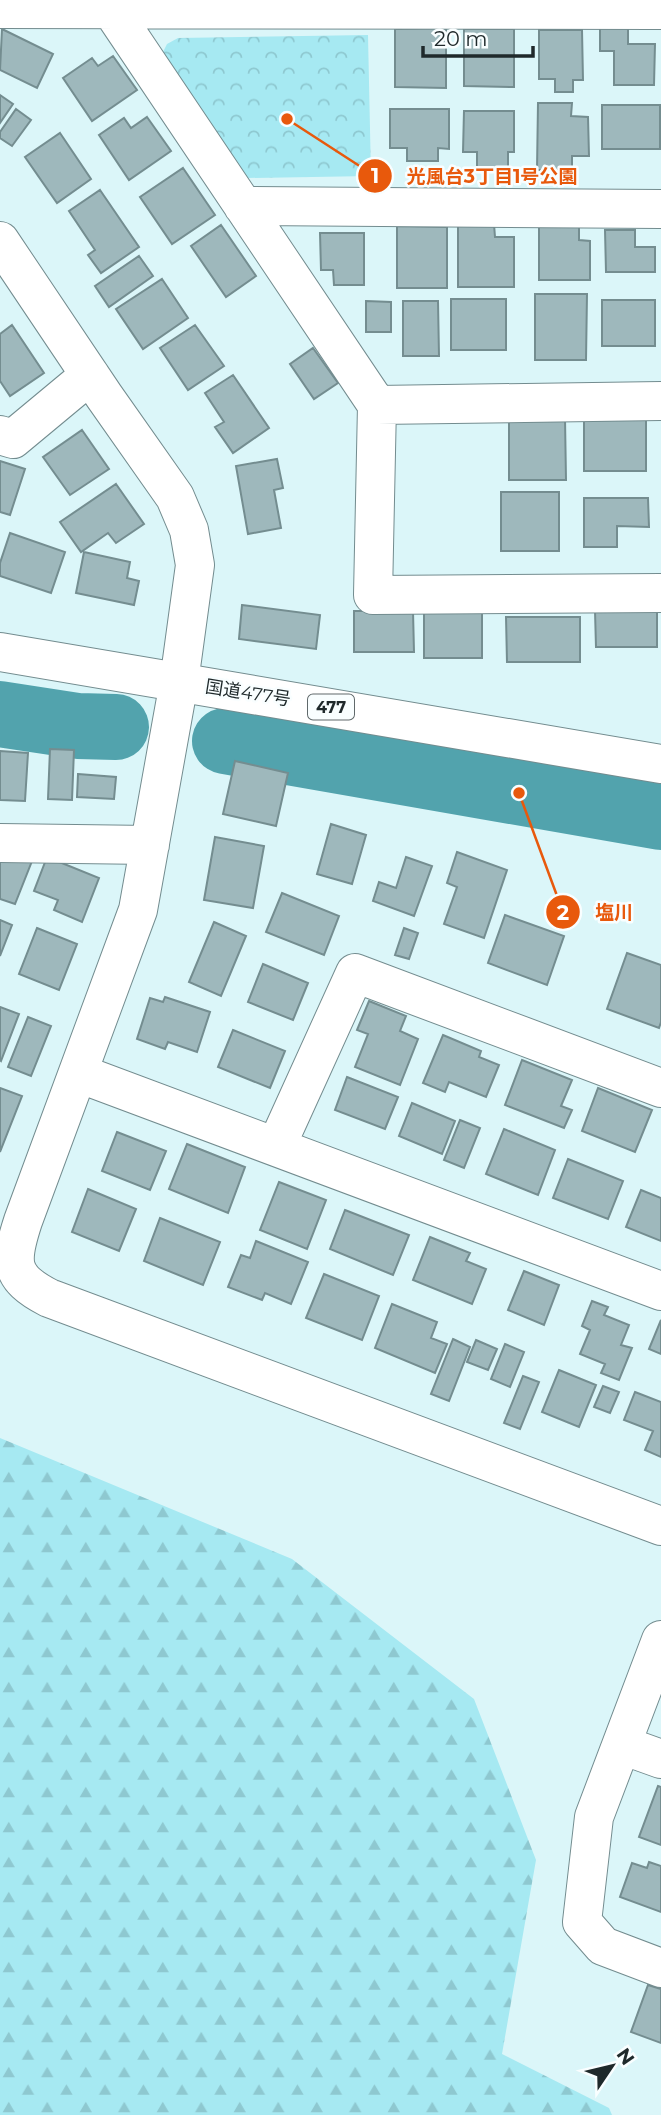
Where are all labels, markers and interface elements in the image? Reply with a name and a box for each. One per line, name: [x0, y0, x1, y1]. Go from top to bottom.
scale bar: [423, 14, 533, 58]
text: 20 m: [434, 26, 488, 51]
callout: 光風台3丁目1号公園: [357, 156, 591, 196]
text: 1: [371, 163, 379, 188]
text: 光風台3丁目1号公園: [407, 165, 577, 188]
street label: 国道477号: [204, 675, 292, 711]
road number: 477: [308, 694, 354, 720]
callout: 塩川: [546, 892, 647, 932]
text: 2: [557, 900, 569, 925]
text: 塩川: [595, 901, 633, 924]
north arrow: [577, 2031, 647, 2101]
text: N: [612, 2044, 639, 2069]

